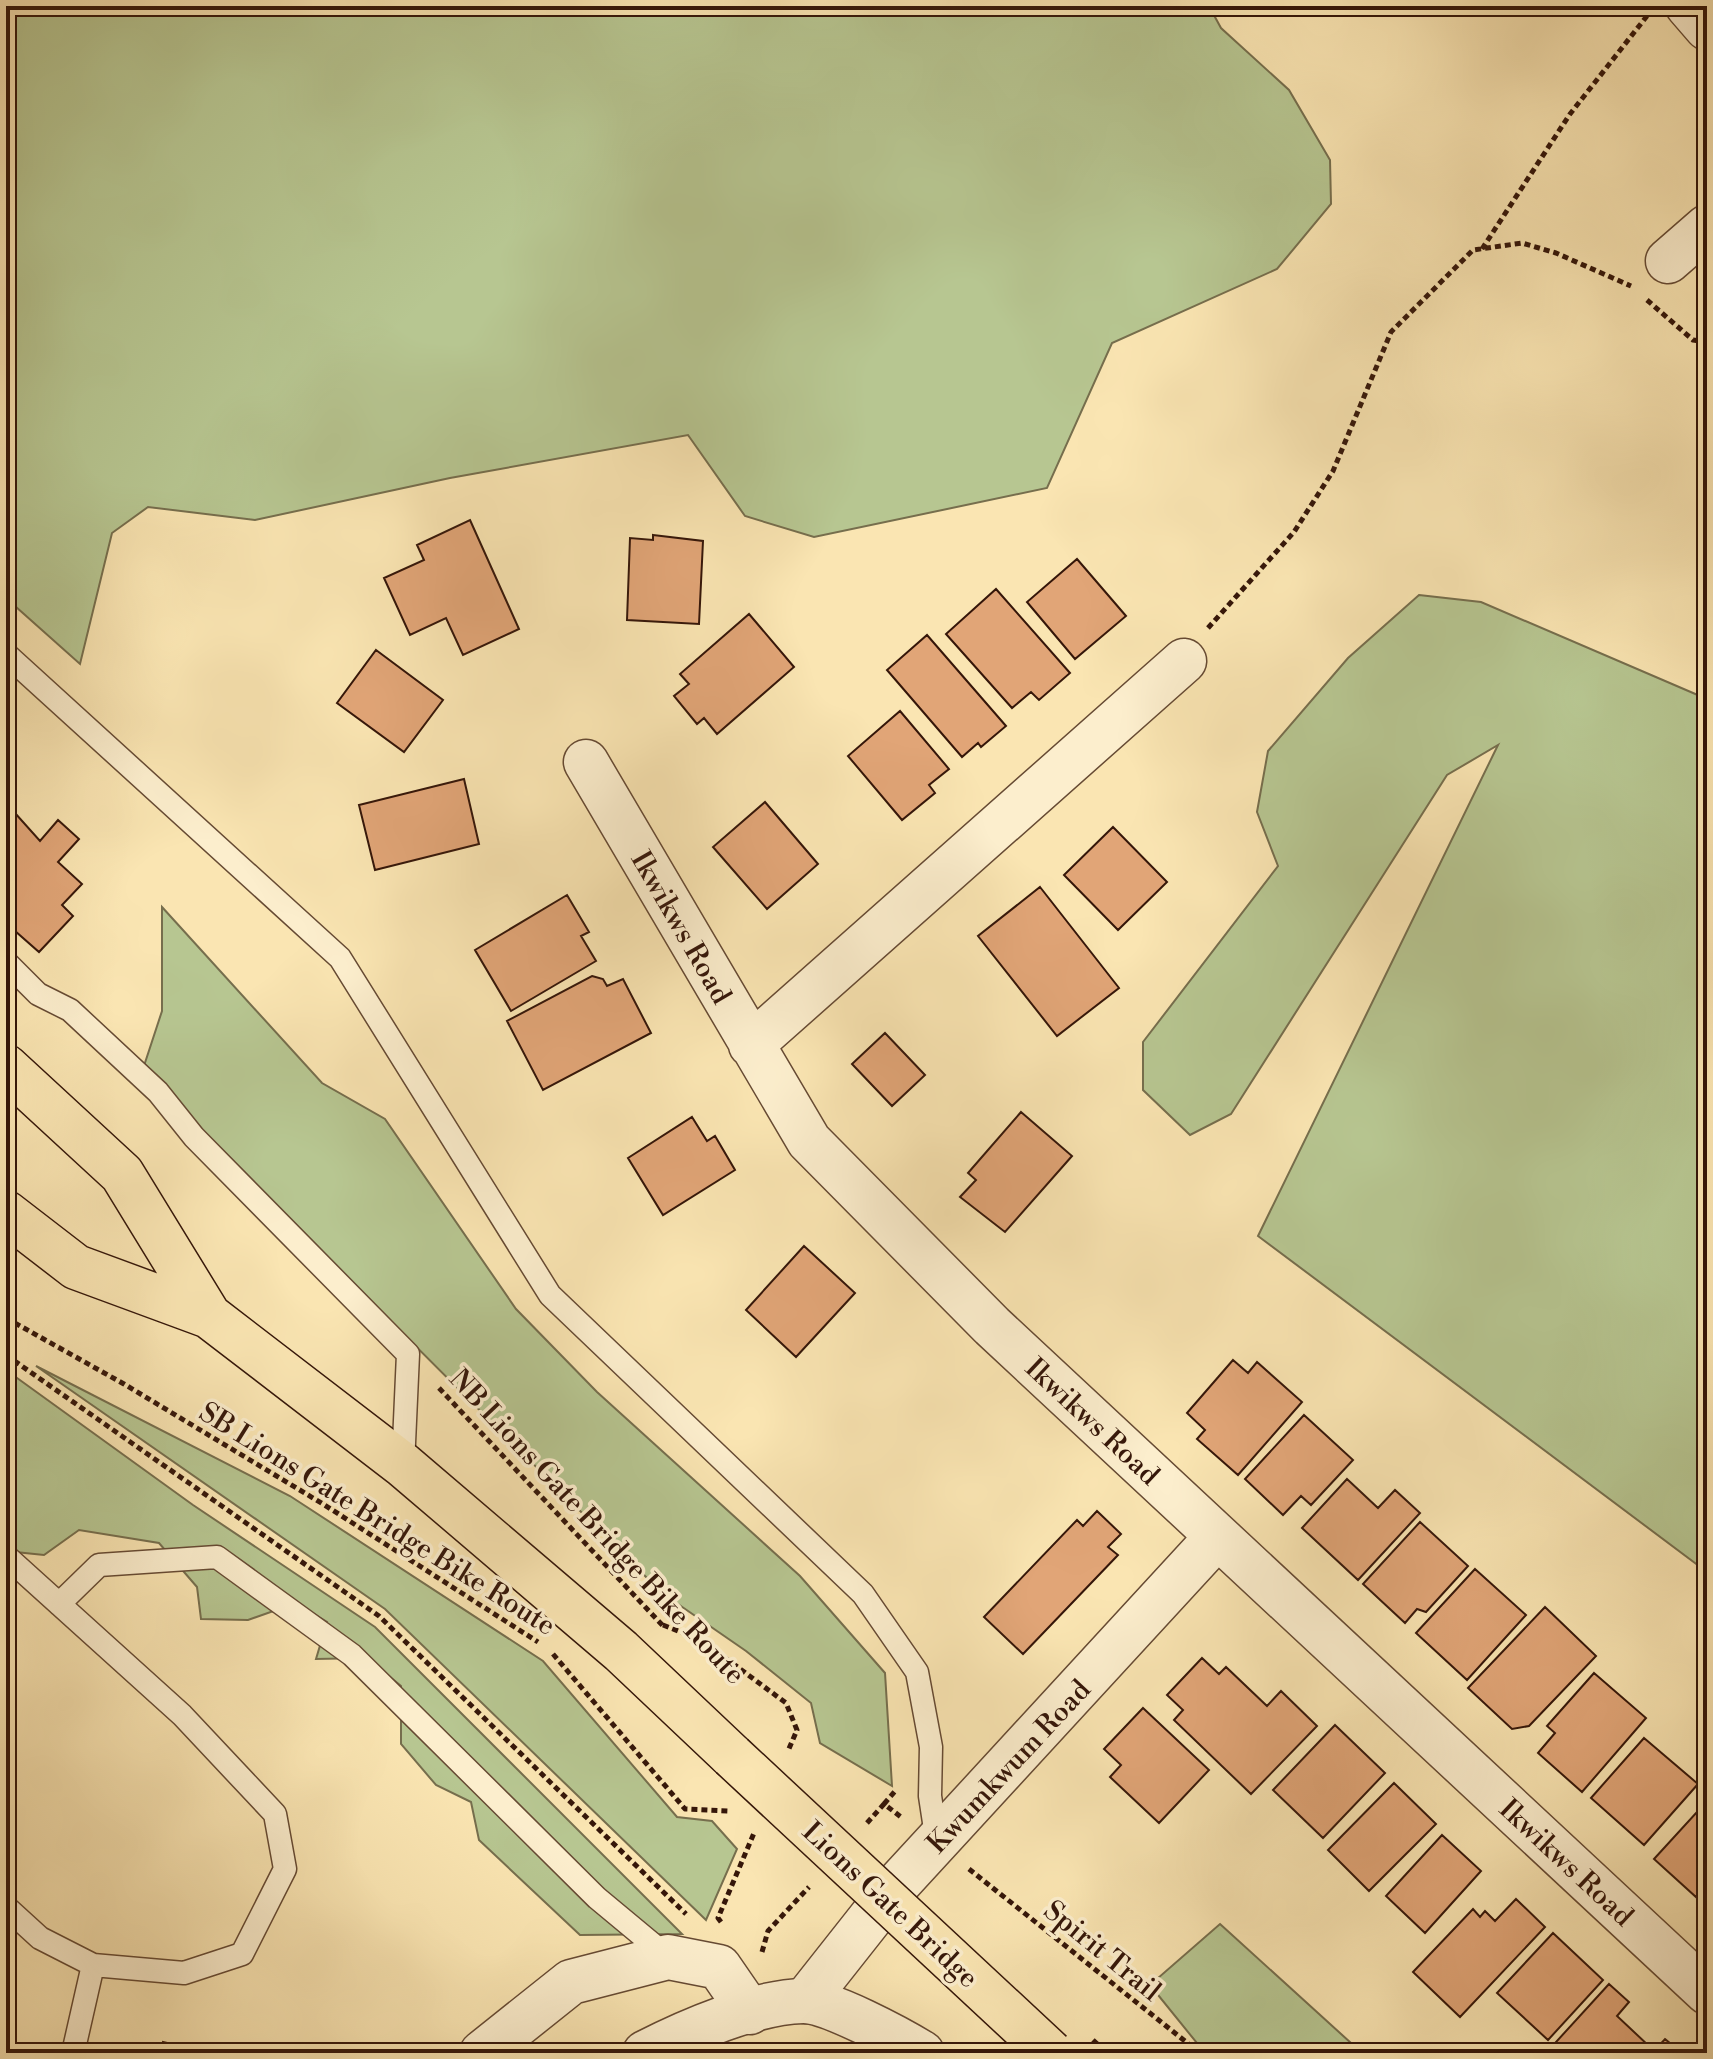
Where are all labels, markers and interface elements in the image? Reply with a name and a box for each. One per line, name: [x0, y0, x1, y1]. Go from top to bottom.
street label: Ikwikws Road: [623, 845, 739, 1011]
street label: Ikwikws Road: [1018, 1351, 1166, 1493]
street label: NB Lions Gate Bridge Bike Route: [441, 1362, 752, 1692]
street label: SB Lions Gate Bridge Bike Route: [193, 1395, 562, 1644]
street label: Kwumkwum Road: [920, 1673, 1098, 1861]
street label: Ikwikws Road: [1492, 1792, 1640, 1934]
street label: Lions Gate Bridge: [795, 1814, 985, 1996]
street label: Spirit Trail: [1036, 1893, 1168, 2009]

